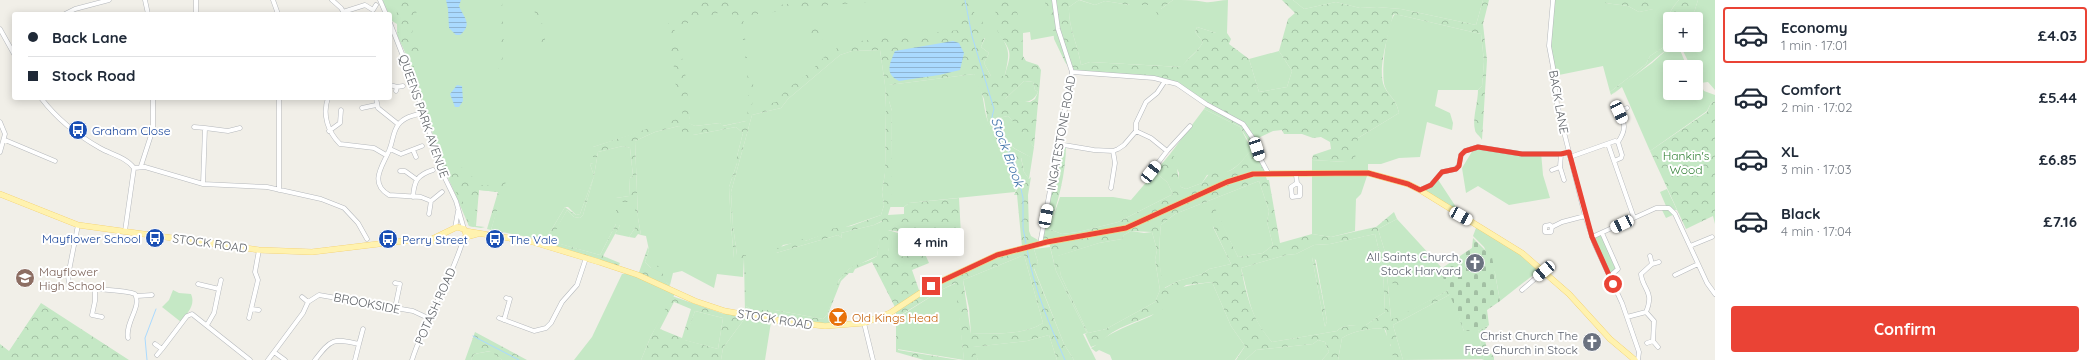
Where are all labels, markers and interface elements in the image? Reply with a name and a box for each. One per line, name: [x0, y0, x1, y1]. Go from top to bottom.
map controls: [1663, 12, 1703, 100]
button: +: [1663, 12, 1703, 52]
icon: car: [1733, 17, 1769, 53]
text: Economy: [1781, 18, 1848, 37]
text: £4.03: [2038, 26, 2077, 45]
text: Back Lane: [52, 28, 127, 47]
text: 1 min · 17:01: [1781, 37, 1848, 53]
street label: QUEENS PARK AVENUE: [396, 52, 452, 180]
button: −: [1663, 60, 1703, 100]
text: Stock Road: [52, 66, 135, 85]
street label: BACK LANE: [1546, 69, 1572, 135]
street label: INGATESTONE ROAD: [1043, 74, 1079, 192]
icon: car: [1733, 79, 1769, 115]
text: Comfort: [1781, 80, 1842, 99]
text: £5.44: [2039, 88, 2077, 107]
car: [1608, 99, 1630, 125]
text: 2 min · 17:02: [1781, 99, 1852, 115]
water label: Stock Brook: [988, 115, 1028, 190]
bus stop icon: Graham Close: [67, 119, 89, 141]
place label: Graham Close: [92, 123, 171, 138]
car: [1248, 136, 1266, 162]
icon: car: [1733, 141, 1769, 177]
text: XL: [1781, 142, 1799, 161]
park label: Hankin's Wood: [1663, 148, 1710, 177]
text: £6.85: [2039, 150, 2077, 169]
car: [1139, 159, 1163, 185]
text: 3 min · 17:03: [1781, 161, 1852, 177]
car: [1038, 203, 1054, 229]
icon: car: [1733, 203, 1769, 239]
text: Black: [1781, 204, 1821, 223]
car: [1448, 205, 1474, 227]
text: £7.16: [2043, 212, 2077, 231]
car: [1609, 213, 1635, 235]
text: 4 min · 17:04: [1781, 223, 1852, 239]
bus stop icon: Mayflower School: [144, 227, 166, 249]
bus stop icon: Perry Street: [377, 228, 399, 250]
bus stop icon: The Vale: [484, 228, 506, 250]
callout: 4 min: [898, 228, 964, 256]
street label: STOCK ROAD: [172, 230, 249, 256]
place label: Mayflower School: [42, 231, 141, 246]
place label: Perry Street: [402, 232, 468, 247]
place label: The Vale: [509, 232, 558, 247]
text: 4 min: [914, 234, 948, 250]
place label: All Saints Church, Stock Harvard: [1367, 249, 1461, 278]
church icon: All Saints Church, Stock Harvard: [1464, 252, 1486, 274]
car: [1531, 259, 1557, 283]
place label: Mayflower High School: [39, 264, 105, 293]
street label: POTASH ROAD: [411, 265, 459, 347]
school or university icon: Mayflower High School: [14, 267, 36, 289]
route start: [1604, 275, 1622, 293]
route end: [922, 277, 940, 295]
street label: BROOKSIDE: [333, 289, 402, 317]
street label: STOCK ROAD: [736, 306, 814, 332]
bar icon: Old Kings Head: [827, 306, 849, 328]
button: Confirm: [1731, 306, 2079, 352]
place label: Old Kings Head: [852, 310, 938, 325]
place label: Christ Church The Free Church in Stock: [1465, 328, 1578, 357]
church icon: Christ Church The Free Church in Stock: [1581, 331, 1603, 353]

